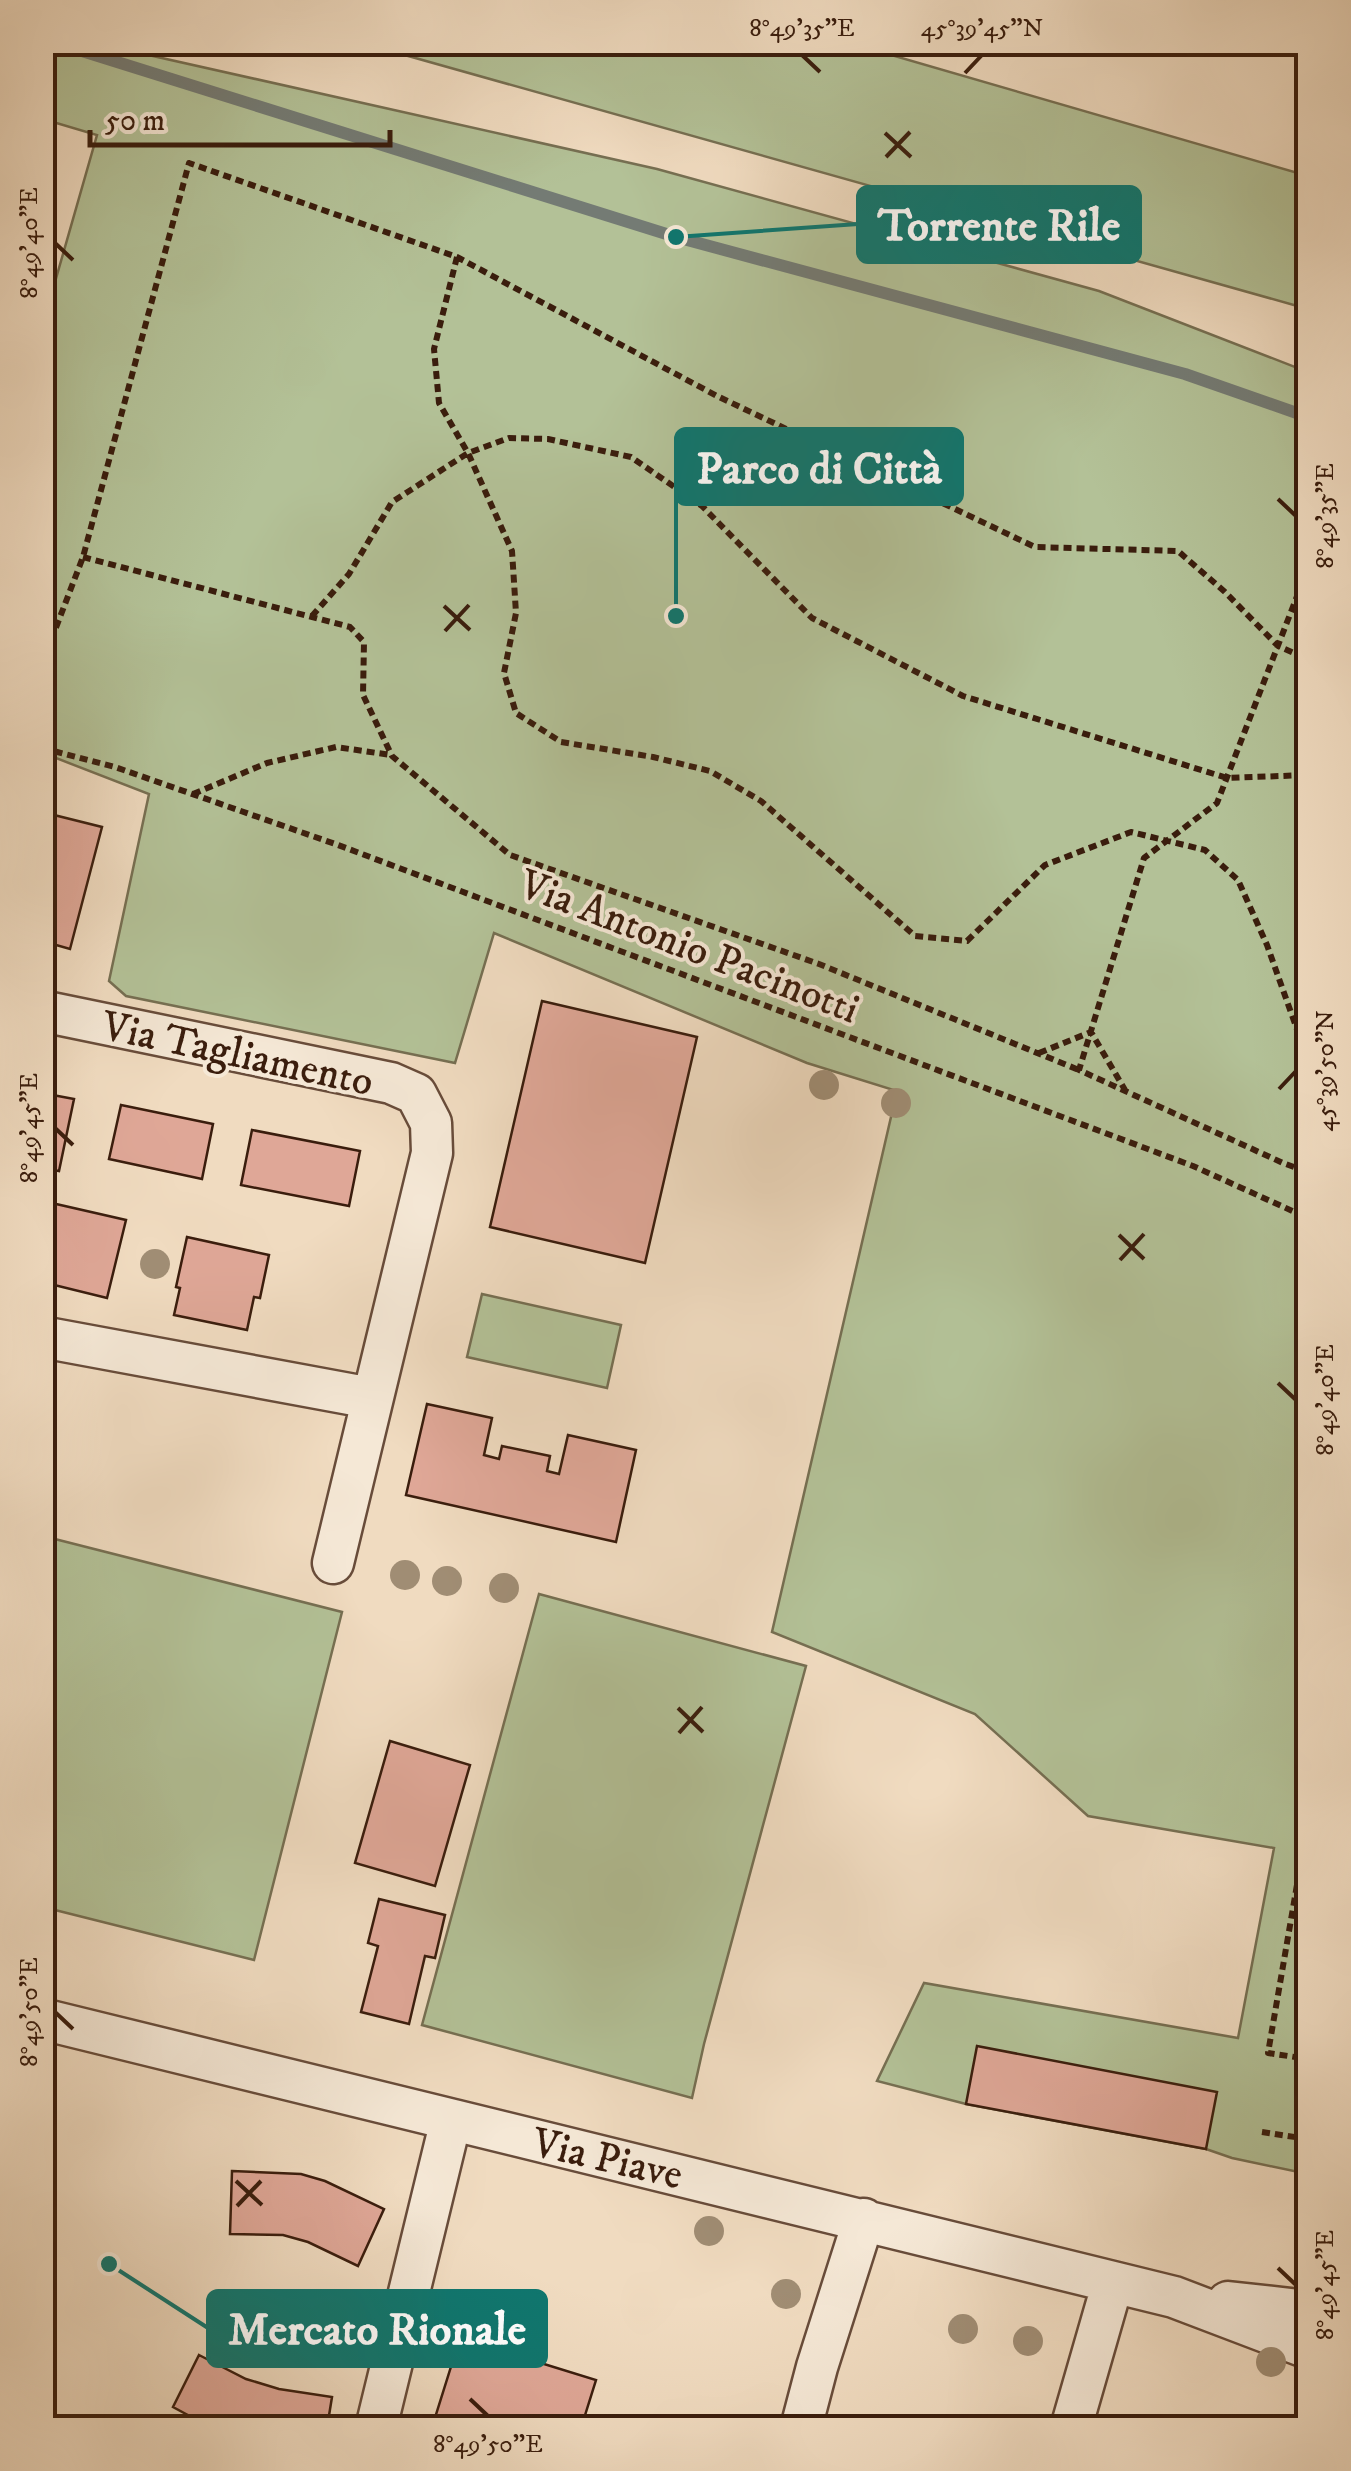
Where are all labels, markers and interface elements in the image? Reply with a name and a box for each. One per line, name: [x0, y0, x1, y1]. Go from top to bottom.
text: 8°49'35"E: [749, 13, 855, 44]
text: 45°39'45"N: [921, 13, 1043, 44]
scale bar: [90, 85, 390, 147]
text: 50 m: [105, 103, 165, 140]
text: 8°49'40"E: [14, 187, 45, 299]
callout: Torrente Rile: [858, 187, 1140, 262]
text: Torrente Rile: [877, 199, 1121, 255]
callout: Parco di Città: [676, 429, 962, 504]
text: Parco di Città: [696, 442, 943, 498]
text: 8°49'35"E: [1310, 463, 1341, 569]
street label: Via Antonio Pacinotti: [511, 859, 866, 1037]
street label: Via Tagliamento: [96, 1001, 378, 1109]
text: 45°39'50"N: [1310, 1010, 1341, 1132]
text: 8°49'45"E: [14, 1073, 45, 1183]
text: 8°49'40"E: [1310, 1344, 1341, 1456]
text: 8°49'50"E: [14, 1957, 45, 2067]
street label: Via Piave: [526, 2117, 688, 2202]
text: 8°49'45"E: [1310, 2230, 1341, 2340]
callout: Mercato Rionale: [208, 2291, 546, 2366]
text: Mercato Rionale: [228, 2303, 526, 2359]
text: 8°49'50"E: [433, 2429, 543, 2460]

